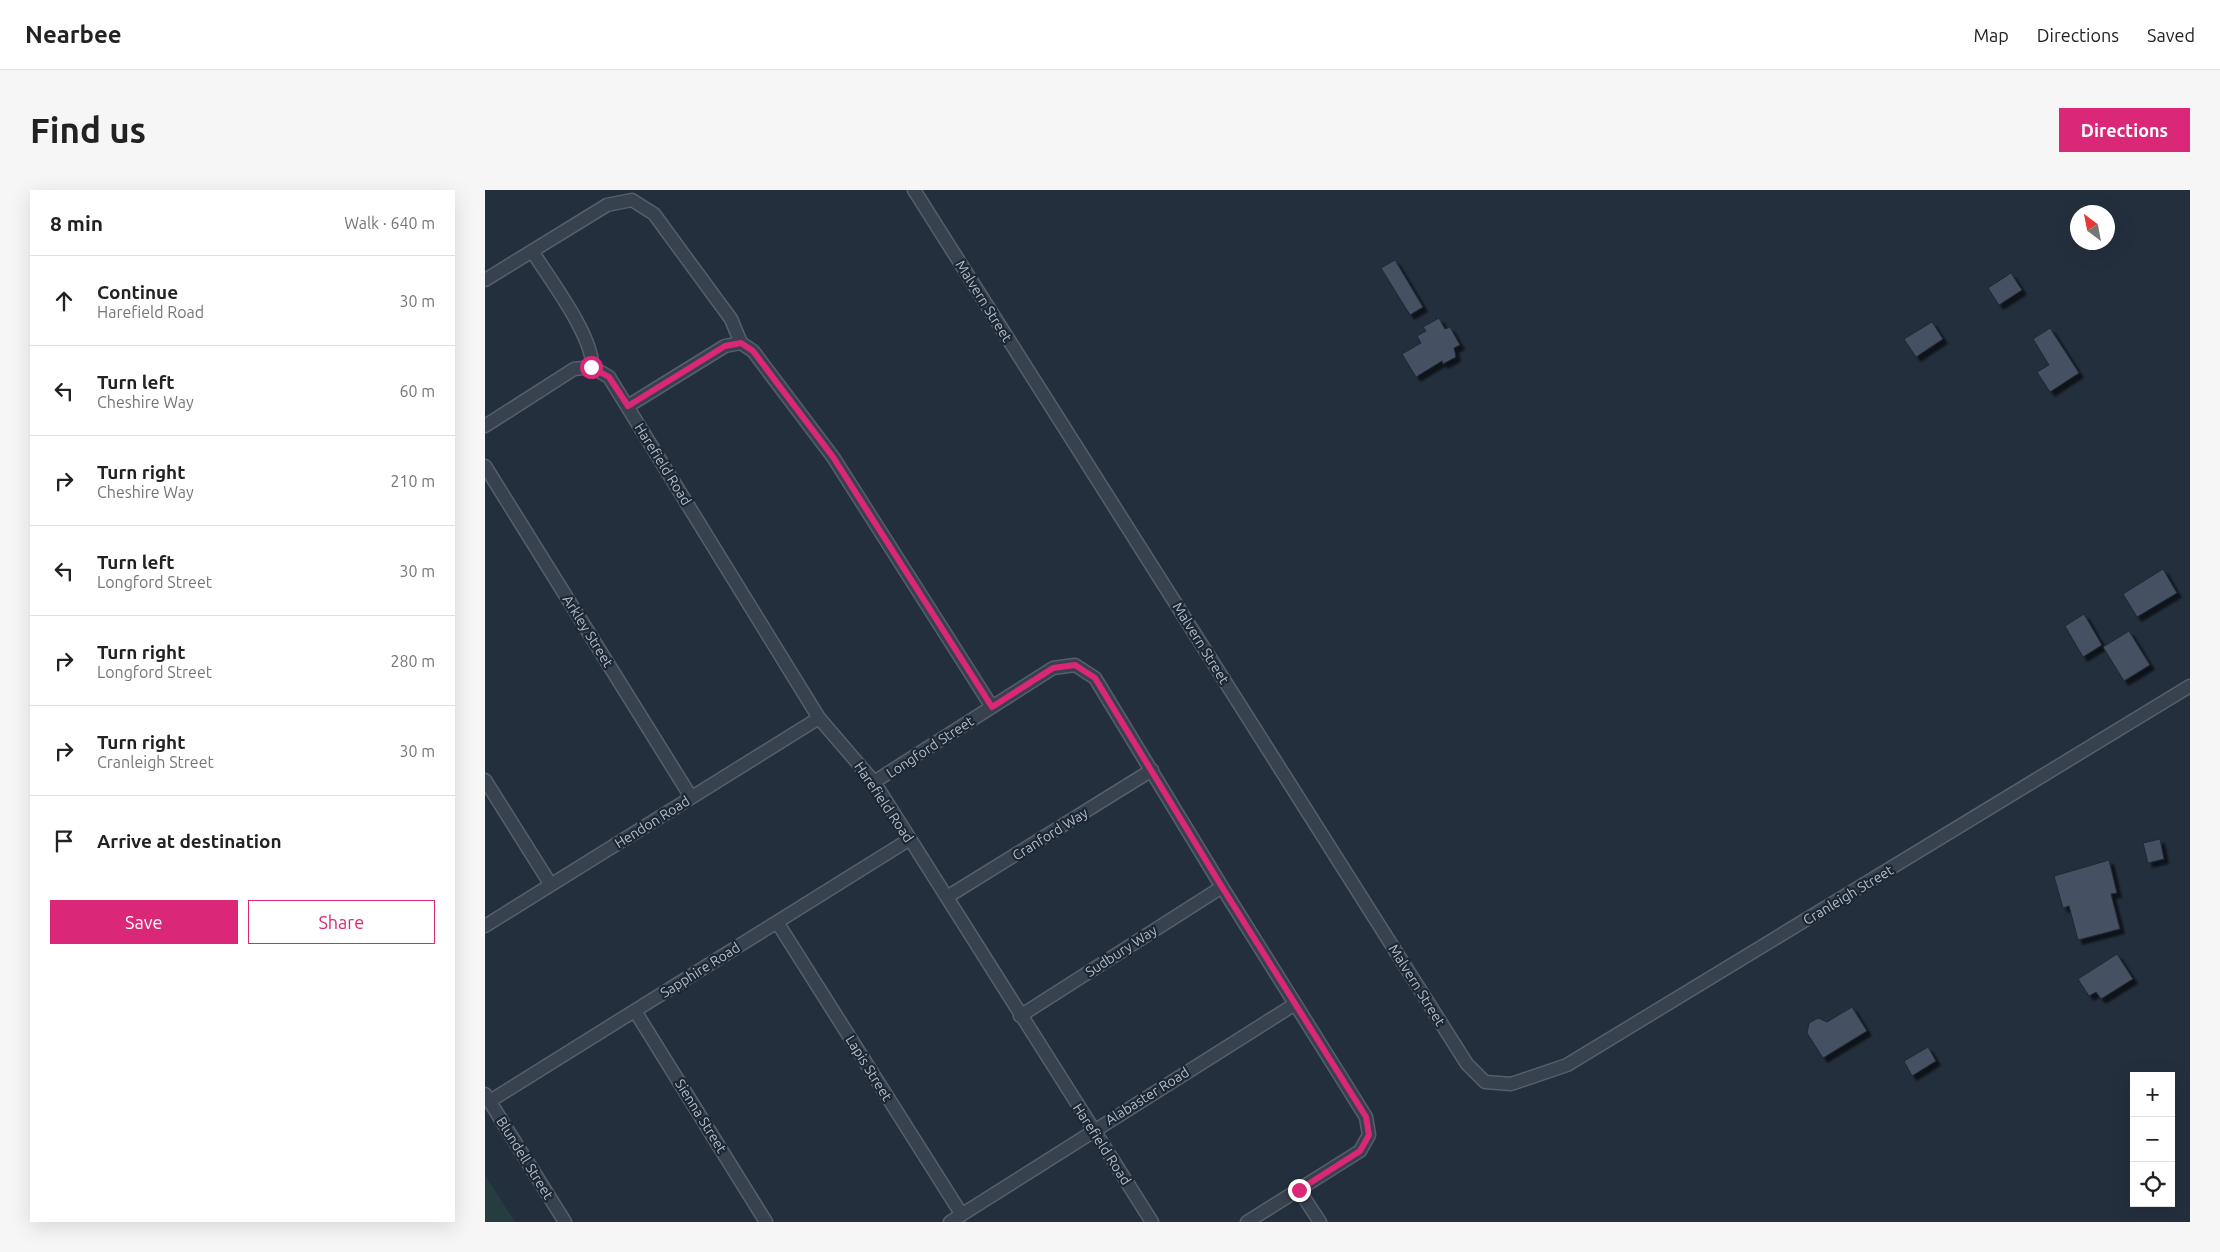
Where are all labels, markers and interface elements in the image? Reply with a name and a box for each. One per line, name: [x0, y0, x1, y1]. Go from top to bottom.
text: Nearbee: [25, 21, 122, 48]
text: Map: [1973, 25, 2009, 45]
text: Directions: [2037, 25, 2119, 45]
text: Saved: [2147, 25, 2195, 45]
button: Directions: [2059, 108, 2190, 152]
text: Find us: [30, 110, 146, 150]
north arrow: [2070, 205, 2115, 250]
text: 8 min: [50, 211, 103, 235]
text: Walk · 640 m: [344, 214, 435, 232]
street label: Malvern Street: [953, 257, 1016, 345]
text: Continue: [97, 281, 178, 303]
icon: ahead: [50, 287, 78, 315]
text: 30 m: [399, 292, 435, 310]
text: Harefield Road: [97, 303, 204, 321]
route start: [580, 356, 603, 379]
text: Turn left: [97, 371, 175, 393]
icon: left: [50, 377, 78, 405]
text: 60 m: [399, 382, 435, 400]
text: Cheshire Way: [97, 393, 194, 411]
street label: Harefield Road: [631, 420, 695, 508]
text: Turn right: [97, 461, 185, 483]
icon: right: [50, 467, 78, 495]
text: 210 m: [390, 472, 435, 490]
text: Cheshire Way: [97, 483, 194, 501]
text: Turn left: [97, 551, 175, 573]
icon: left: [50, 557, 78, 585]
text: 30 m: [399, 562, 435, 580]
text: Longford Street: [97, 573, 212, 591]
street label: Arkley Street: [560, 592, 617, 670]
street label: Malvern Street: [1170, 599, 1233, 687]
text: Turn right: [97, 641, 185, 663]
icon: right: [50, 647, 78, 675]
text: 280 m: [390, 652, 435, 670]
text: Longford Street: [97, 663, 212, 681]
street label: Longford Street: [883, 713, 977, 781]
text: Turn right: [97, 731, 185, 753]
icon: right: [50, 737, 78, 765]
text: 30 m: [399, 742, 435, 760]
text: Cranleigh Street: [97, 753, 214, 771]
street label: Harefield Road: [851, 759, 917, 845]
street label: Hendon Road: [612, 793, 692, 851]
street label: Cranford Way: [1009, 804, 1091, 864]
icon: arrive: [50, 827, 78, 855]
text: Arrive at destination: [97, 830, 282, 852]
street label: Cranleigh Street: [1800, 862, 1896, 928]
button: Save: [50, 900, 238, 944]
button: Share: [248, 900, 435, 944]
street label: Sudbury Way: [1082, 922, 1160, 980]
street label: Sapphire Road: [657, 939, 743, 1001]
street label: Malvern Street: [1386, 941, 1449, 1029]
street label: Lapis Street: [843, 1032, 896, 1104]
street label: Alabaster Road: [1102, 1064, 1192, 1128]
map controls: [2130, 1072, 2175, 1207]
button: +: [2130, 1072, 2175, 1117]
street label: Sienna Street: [672, 1076, 730, 1156]
street label: Harefield Road: [1070, 1100, 1134, 1188]
street label: Blundell Street: [493, 1114, 557, 1203]
button: −: [2130, 1117, 2175, 1162]
button: locate: [2130, 1162, 2175, 1207]
route end: [1288, 1179, 1311, 1202]

